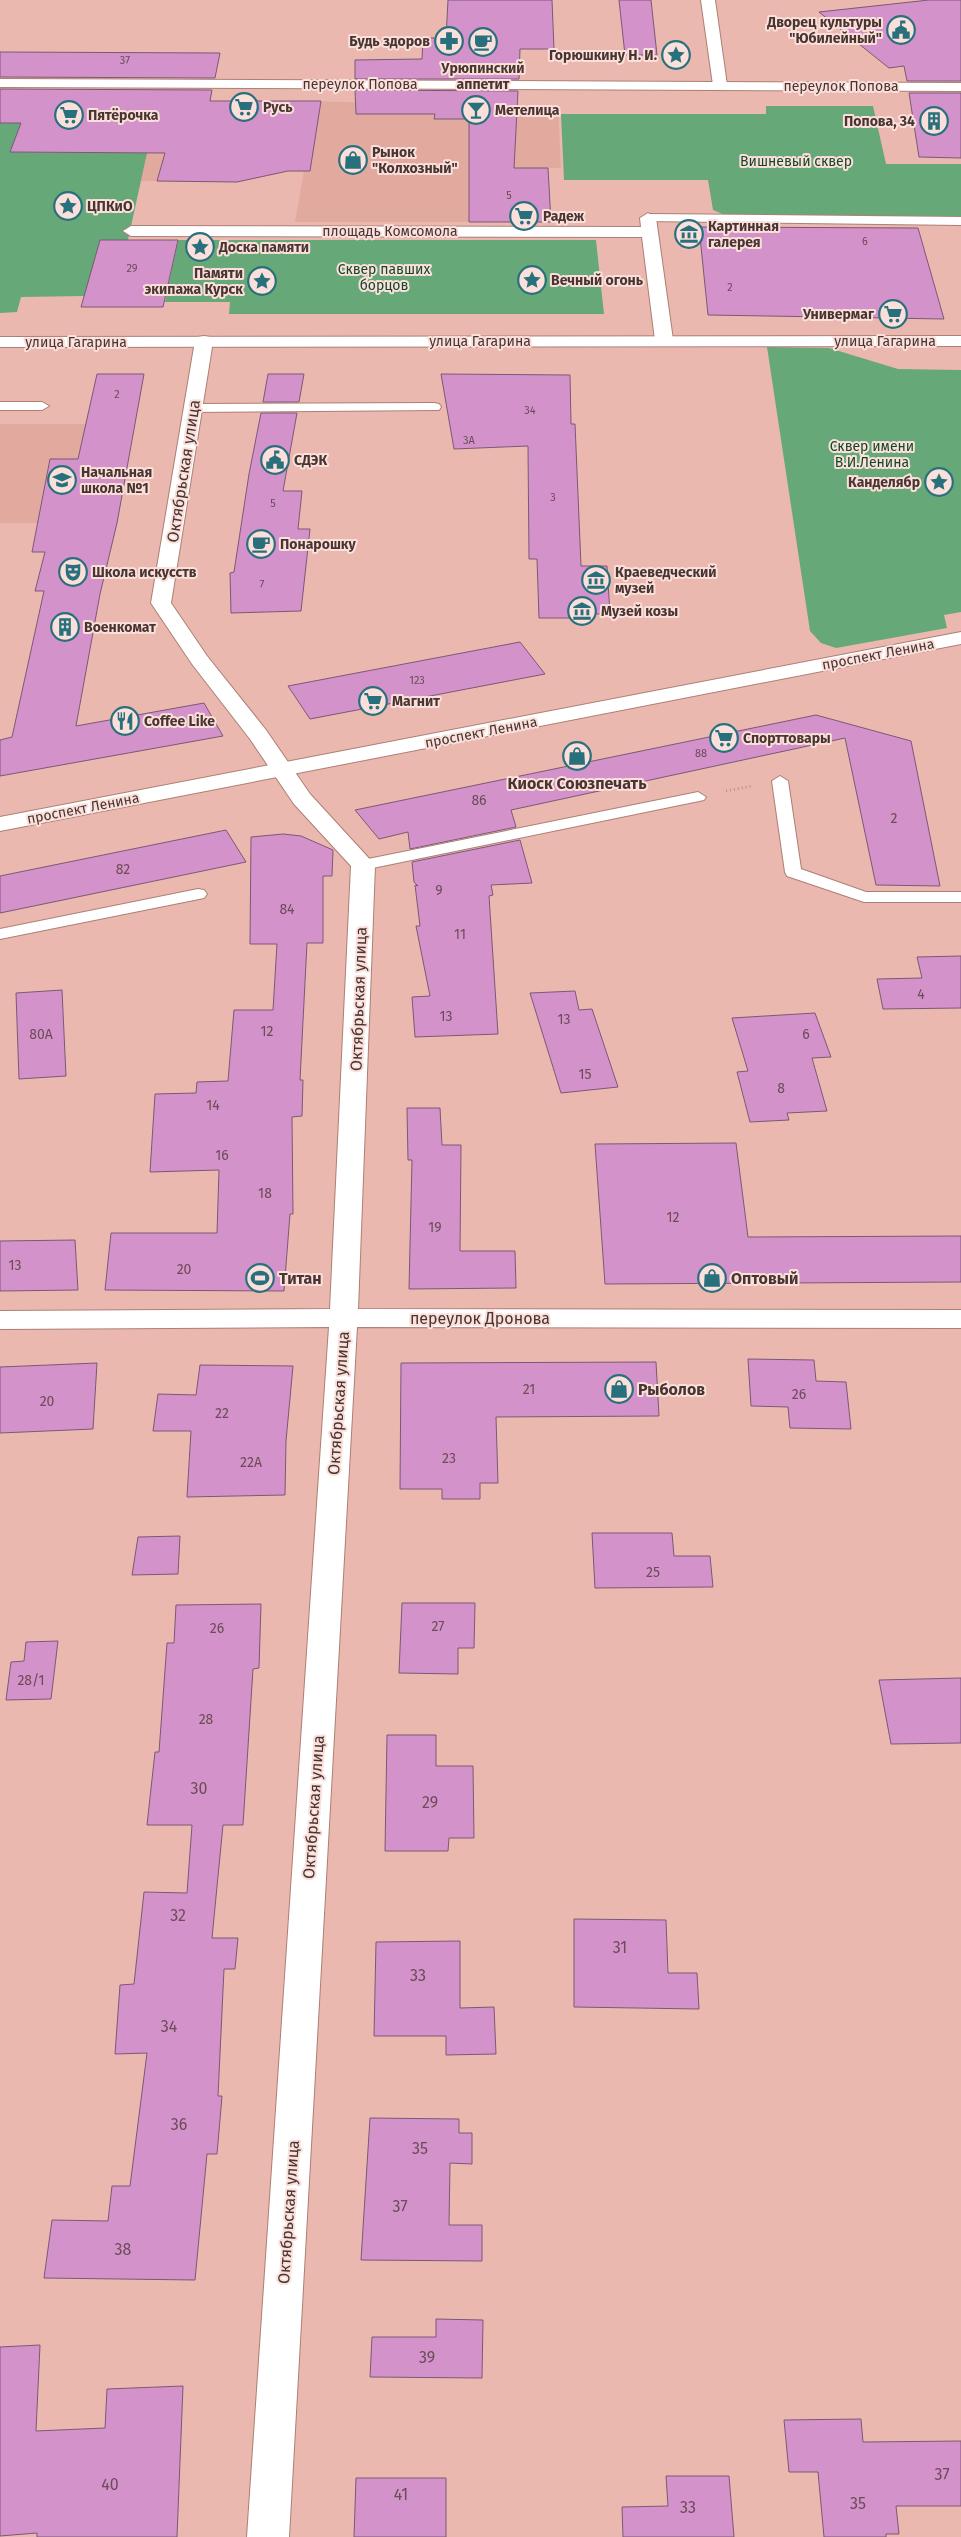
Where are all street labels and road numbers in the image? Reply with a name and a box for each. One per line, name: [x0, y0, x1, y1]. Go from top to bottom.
street label: переулок Попова: [302, 76, 418, 93]
street label: переулок Попова: [783, 78, 899, 95]
street label: площадь Комсомола: [322, 223, 458, 240]
street label: улица Гагарина: [429, 333, 531, 350]
street label: улица Гагарина: [834, 333, 936, 350]
street label: улица Гагарина: [25, 334, 127, 351]
street label: Октябрьская улица: [163, 398, 204, 544]
street label: проспект Ленина: [820, 635, 936, 674]
street label: проспект Ленина: [423, 713, 539, 752]
street label: проспект Ленина: [25, 789, 141, 828]
street label: Октябрьская улица: [346, 927, 371, 1071]
street label: переулок Дронова: [410, 1309, 550, 1328]
street label: Октябрьская улица: [324, 1330, 353, 1476]
street label: Октябрьская улица: [299, 1734, 328, 1880]
street label: Октябрьская улица: [274, 2139, 303, 2285]

